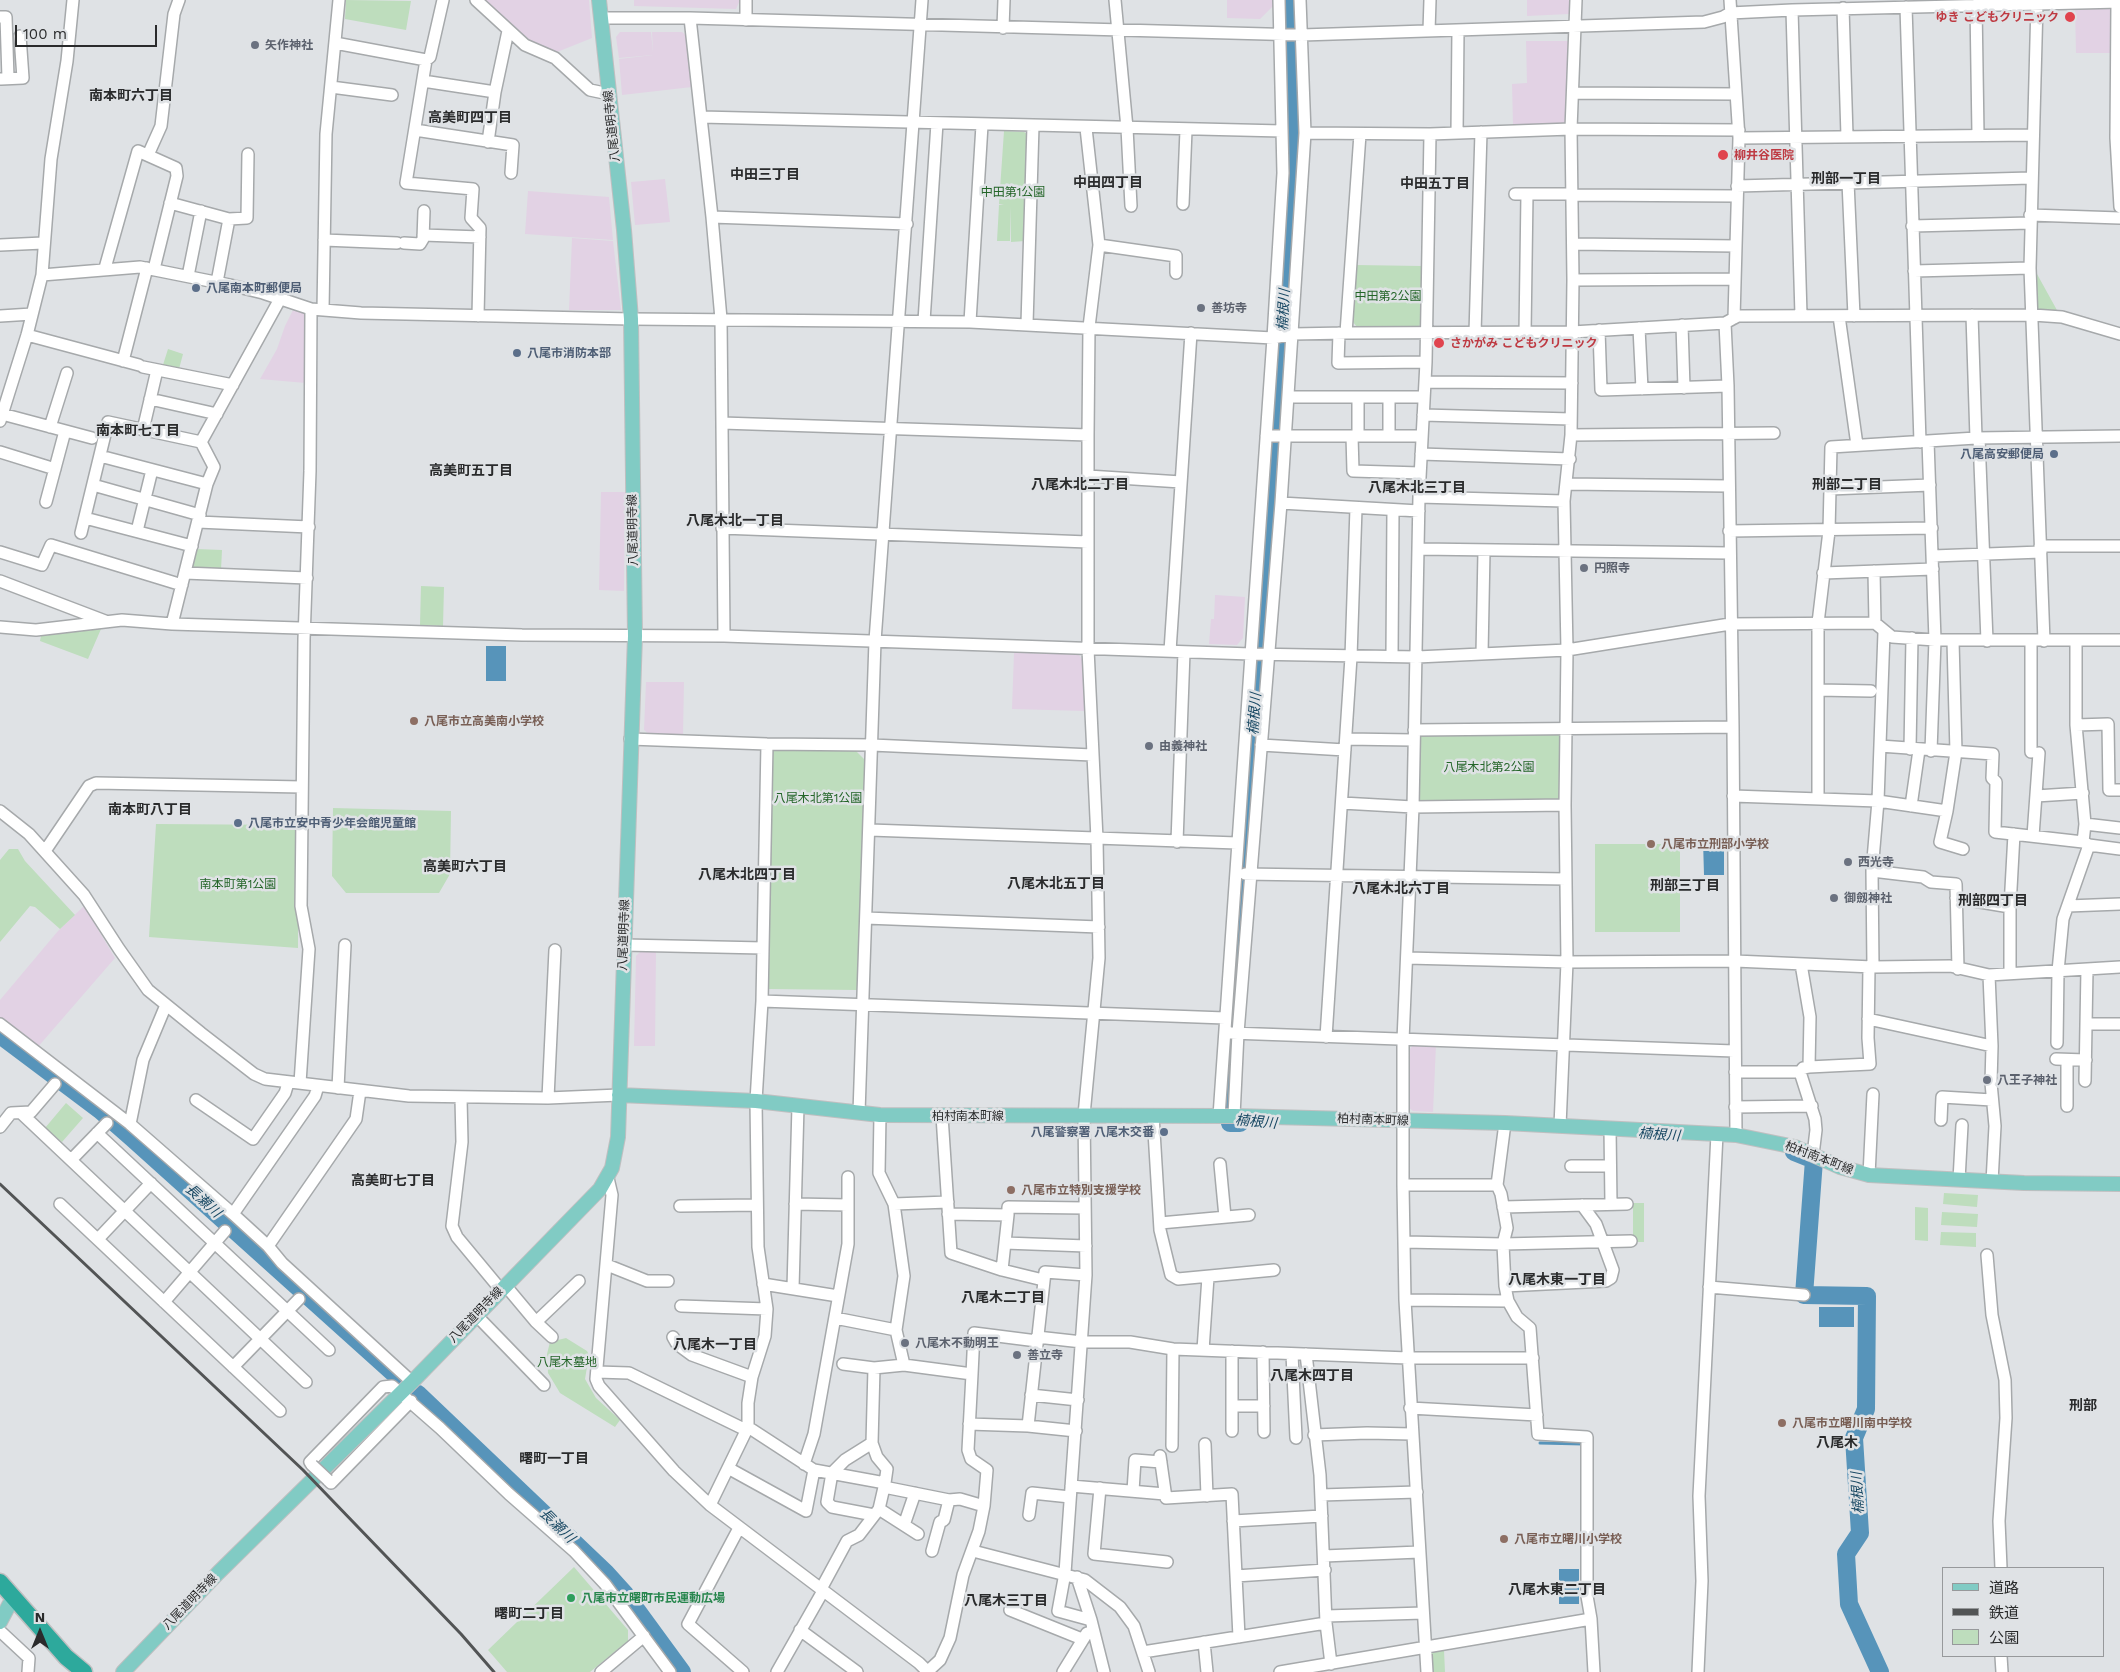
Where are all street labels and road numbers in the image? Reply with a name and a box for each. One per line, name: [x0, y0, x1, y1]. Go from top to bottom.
street label: 八尾道明寺線: [601, 89, 623, 163]
street label: 八尾道明寺線: [625, 494, 641, 566]
street label: 八尾道明寺線: [616, 899, 632, 971]
street label: 柏村南本町線: [932, 1109, 1004, 1123]
street label: 柏村南本町線: [1337, 1112, 1409, 1128]
street label: 柏村南本町線: [1783, 1138, 1855, 1178]
street label: 八尾道明寺線: [446, 1284, 506, 1346]
street label: 八尾道明寺線: [160, 1571, 220, 1633]

